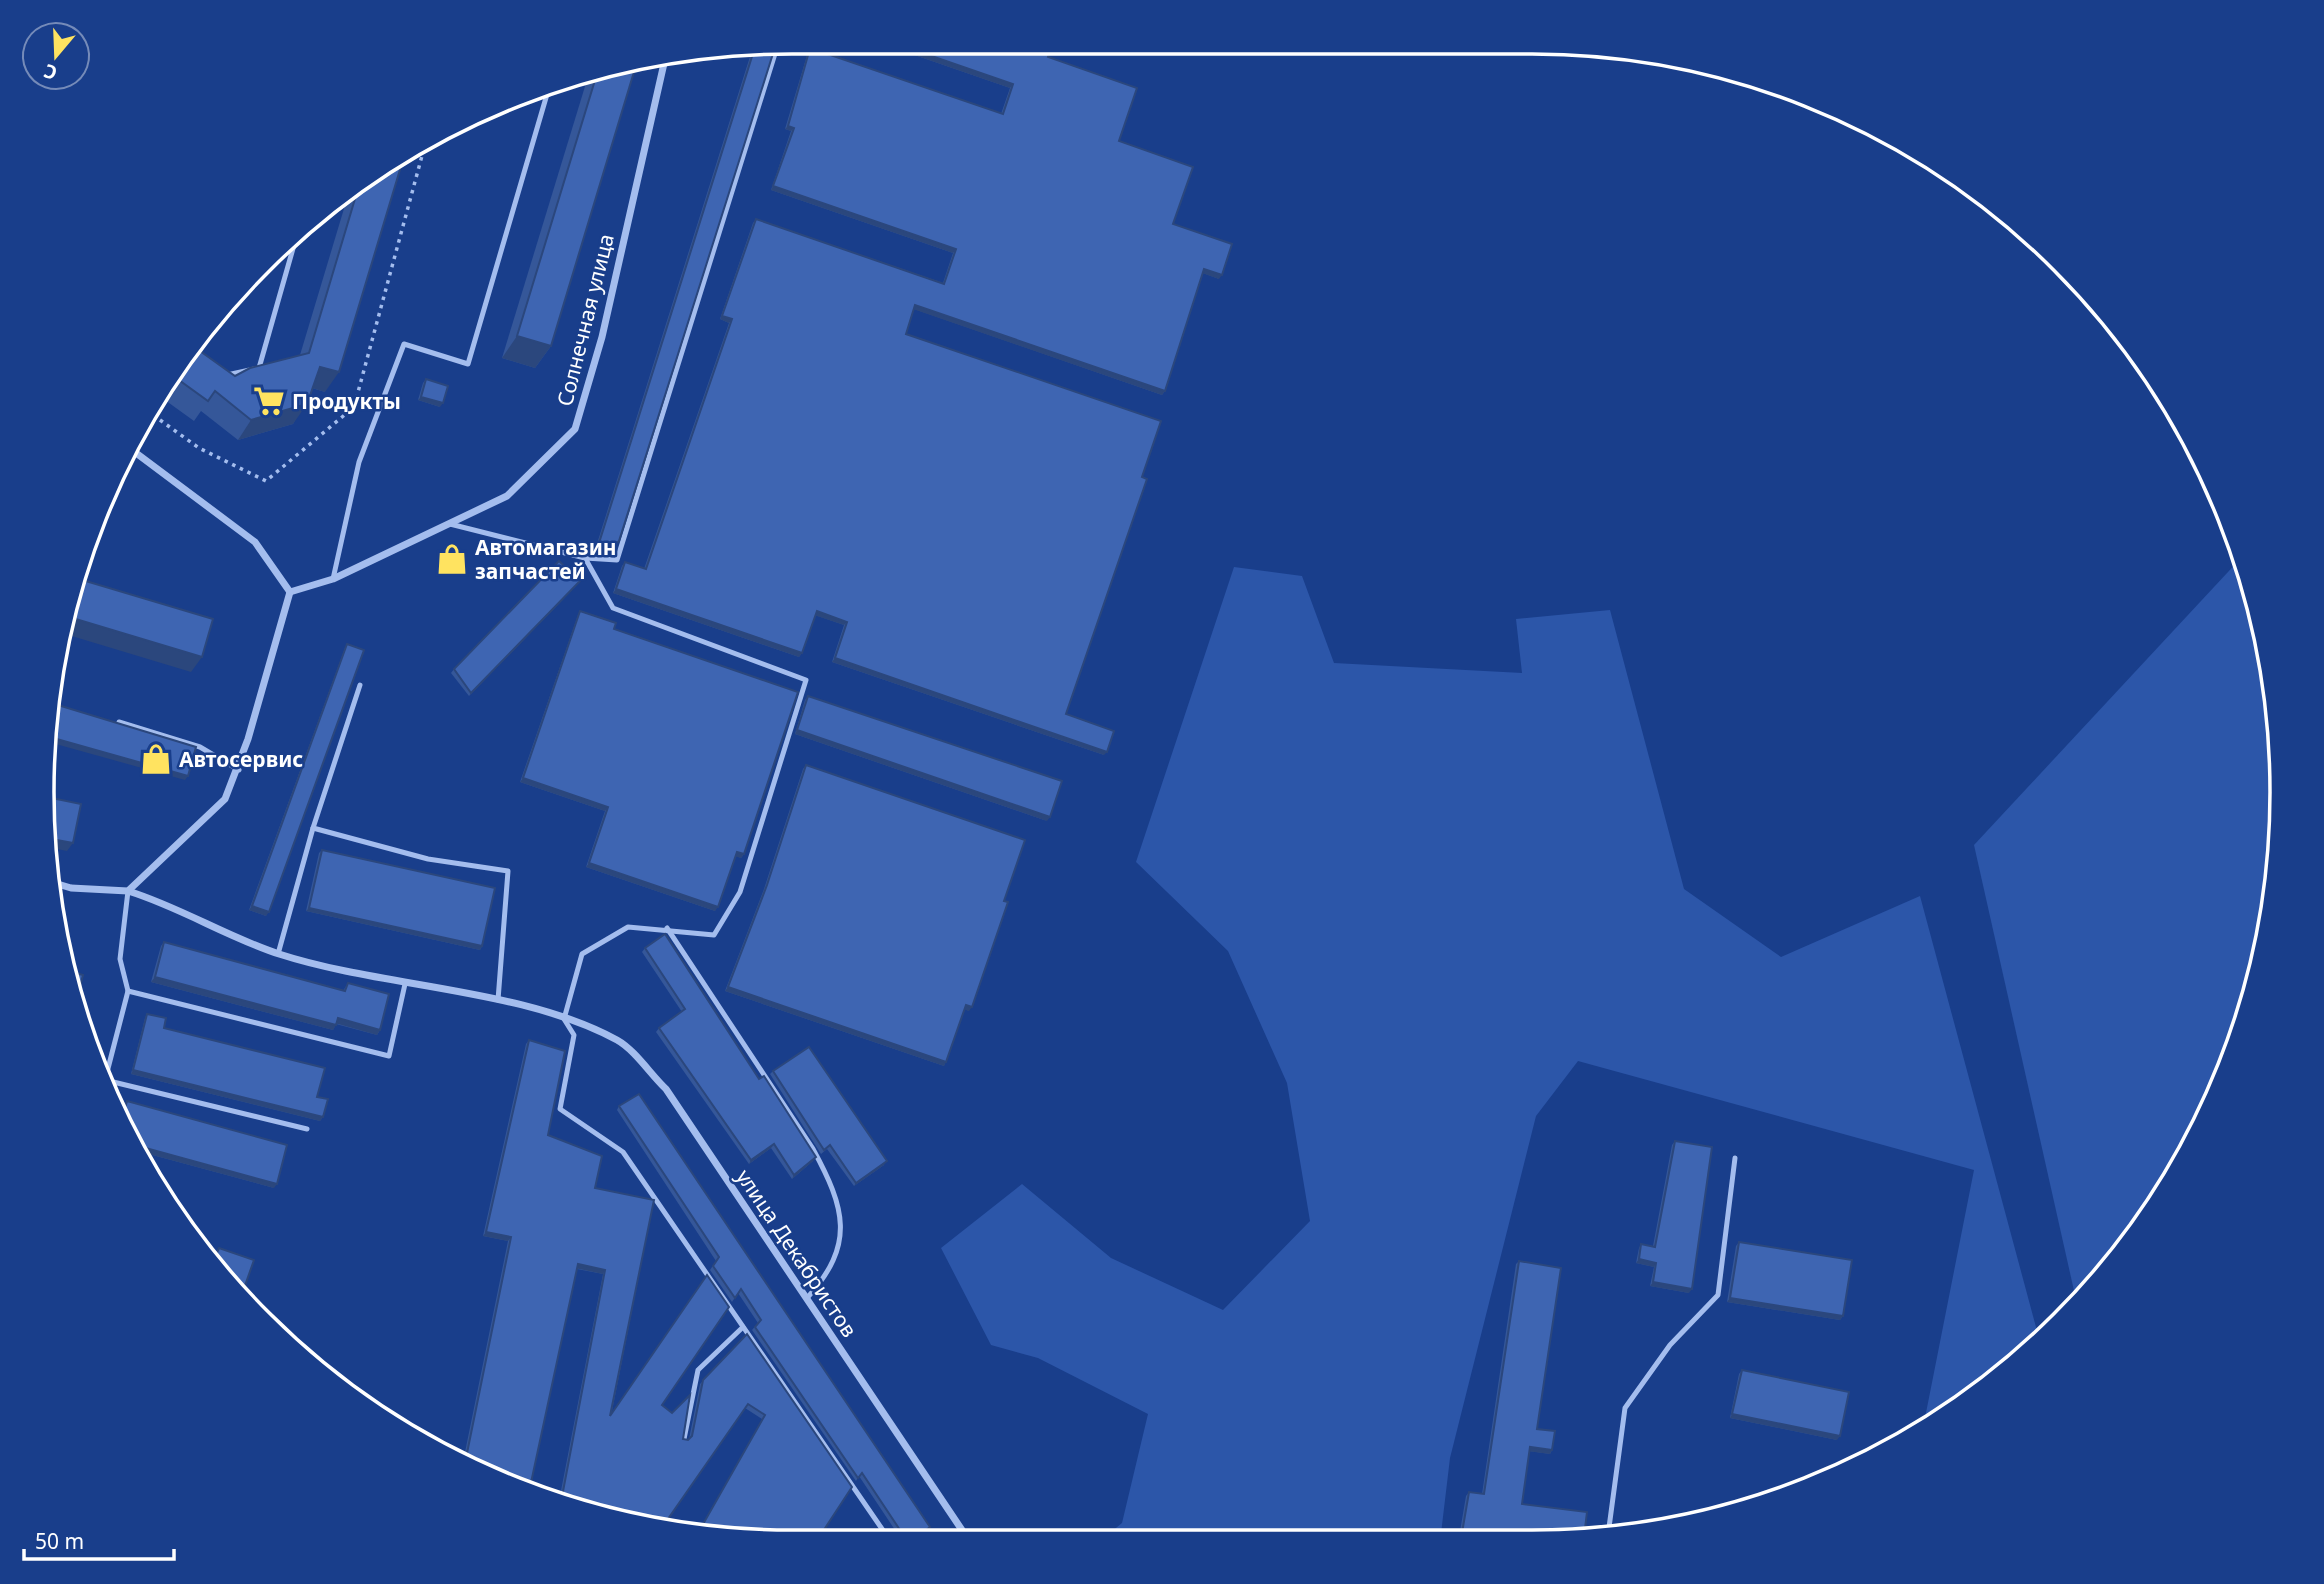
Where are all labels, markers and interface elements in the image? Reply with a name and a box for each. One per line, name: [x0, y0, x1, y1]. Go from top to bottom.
north arrow: [21, 21, 91, 91]
text: С: [40, 58, 60, 86]
street label: Солнечная улица: [550, 231, 620, 409]
supermarket icon: Продукты: [252, 384, 286, 418]
place label: Продукты: [292, 387, 401, 415]
place label: Автомагазин запчастей: [475, 533, 617, 585]
shop icon: Автомагазин запчастей: [435, 542, 469, 576]
shop icon: Автосервис: [139, 742, 173, 776]
place label: Автосервис: [179, 745, 303, 773]
street label: улица Декабристов: [730, 1164, 864, 1342]
scale bar: [24, 1518, 175, 1562]
text: 50 m: [35, 1527, 84, 1555]

